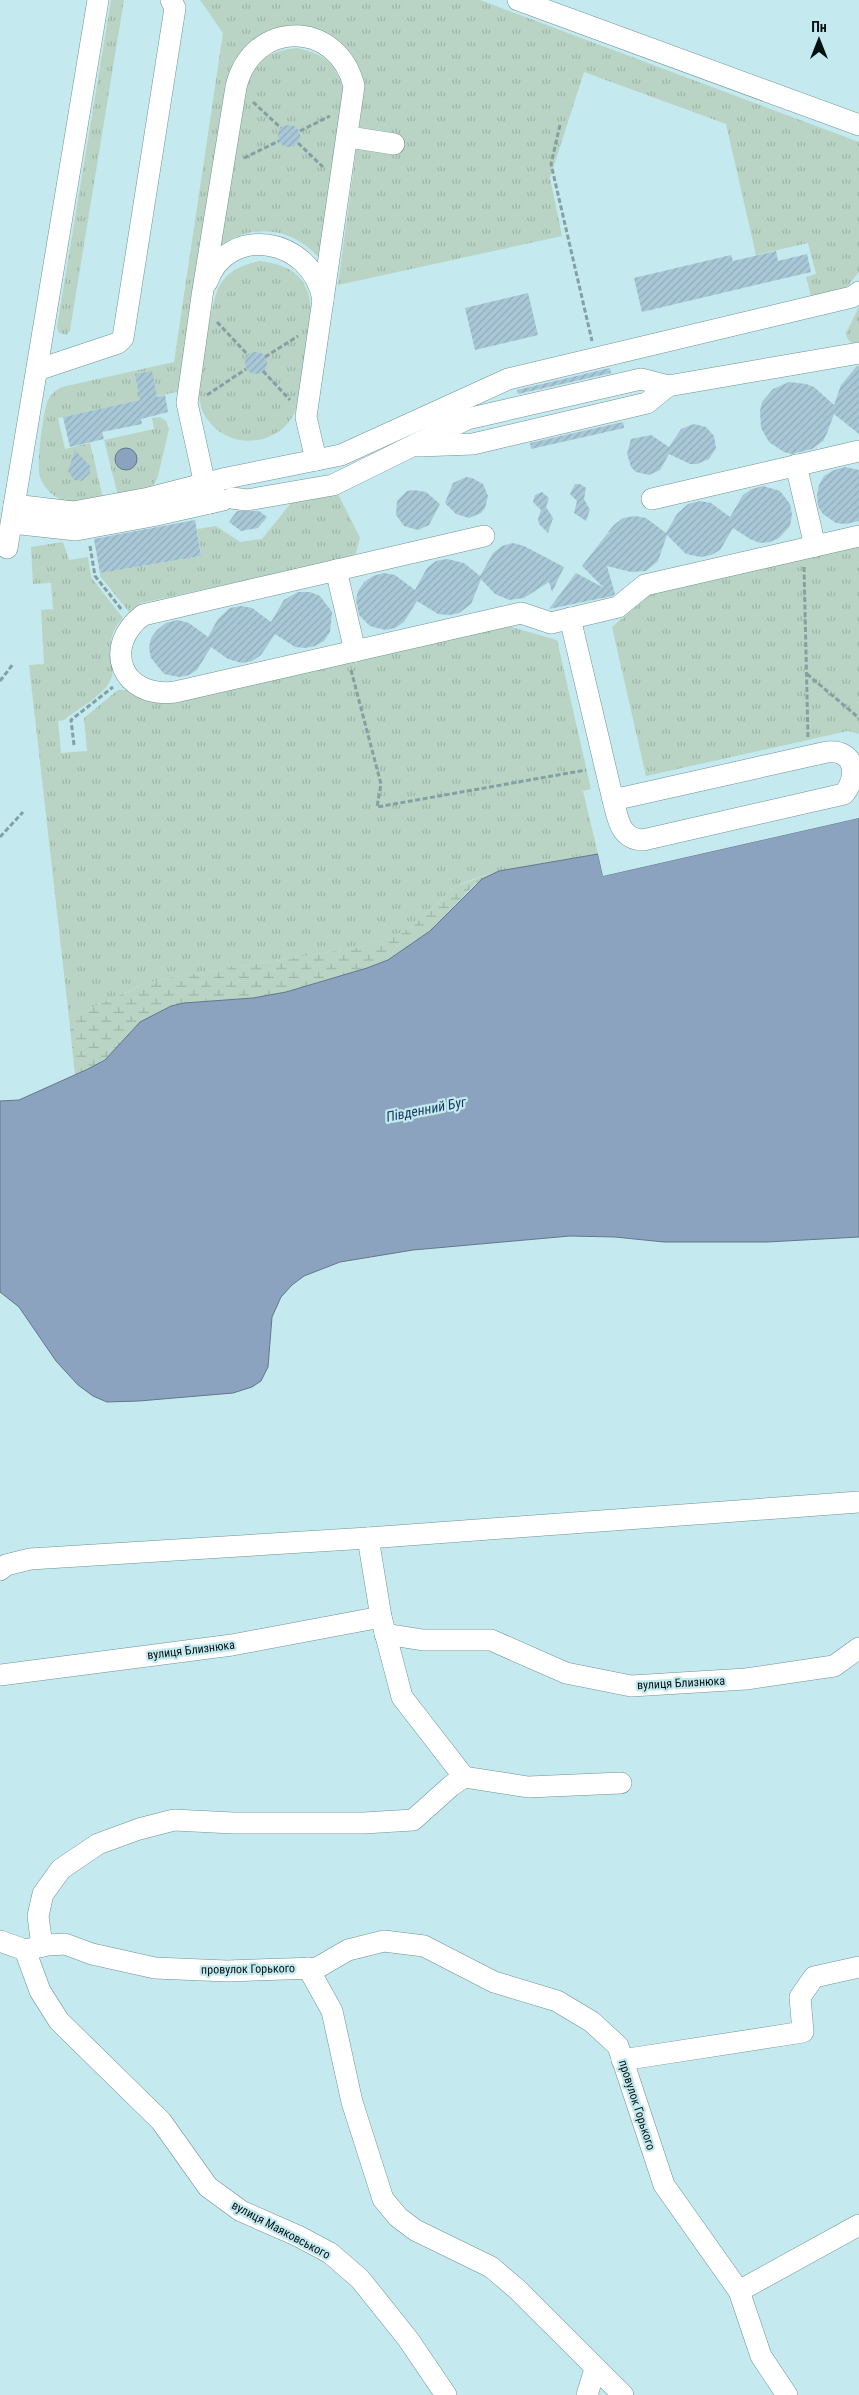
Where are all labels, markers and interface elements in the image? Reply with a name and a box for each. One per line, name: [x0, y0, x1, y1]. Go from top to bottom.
north arrow: [794, 15, 844, 65]
text: Пн: [811, 19, 827, 35]
water label: Південний Буг: [385, 1093, 468, 1125]
street label: вулиця Близнюка: [146, 1638, 236, 1662]
street label: вулиця Близнюка: [637, 1674, 726, 1692]
street label: провулок Горького: [201, 1961, 295, 1977]
street label: провулок Горького: [616, 2058, 658, 2152]
street label: вулиця Маяковського: [229, 2198, 333, 2262]

